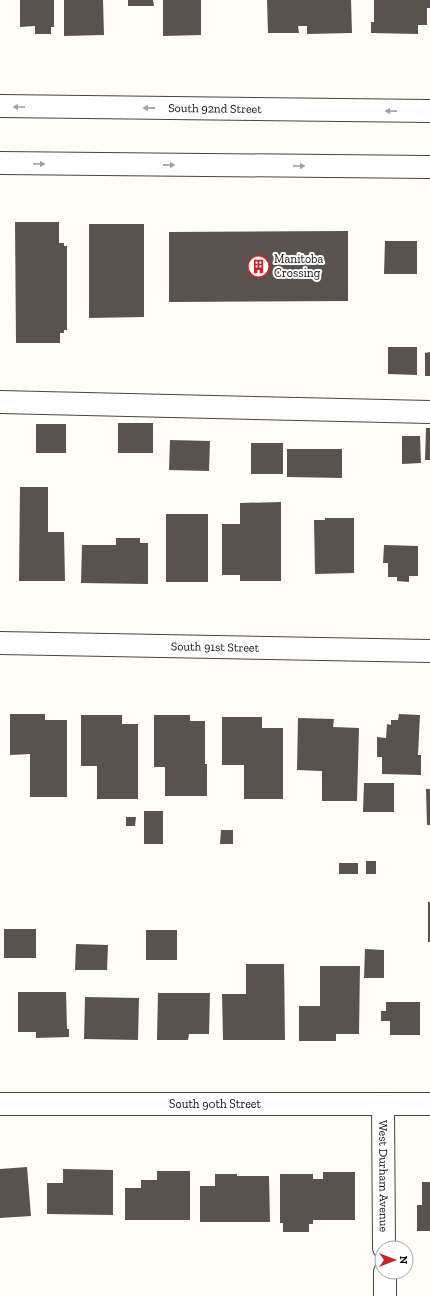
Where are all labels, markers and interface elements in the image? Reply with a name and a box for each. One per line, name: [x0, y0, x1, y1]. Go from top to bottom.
street label: South 92nd Street: [168, 101, 262, 116]
one-way arrow: [12, 104, 25, 110]
one-way arrow: [142, 105, 155, 111]
one-way arrow: [385, 107, 397, 114]
one-way arrow: [33, 161, 46, 167]
one-way arrow: [163, 162, 176, 168]
one-way arrow: [293, 163, 306, 169]
place label: Manitoba Crossing: [274, 252, 324, 280]
building icon: Manitoba Crossing: [246, 253, 272, 279]
street label: South 91st Street: [171, 639, 260, 655]
street label: South 90th Street: [169, 1097, 261, 1111]
street label: West Durham Avenue: [376, 1120, 391, 1233]
north arrow: [374, 1240, 414, 1280]
text: N: [397, 1256, 410, 1265]

